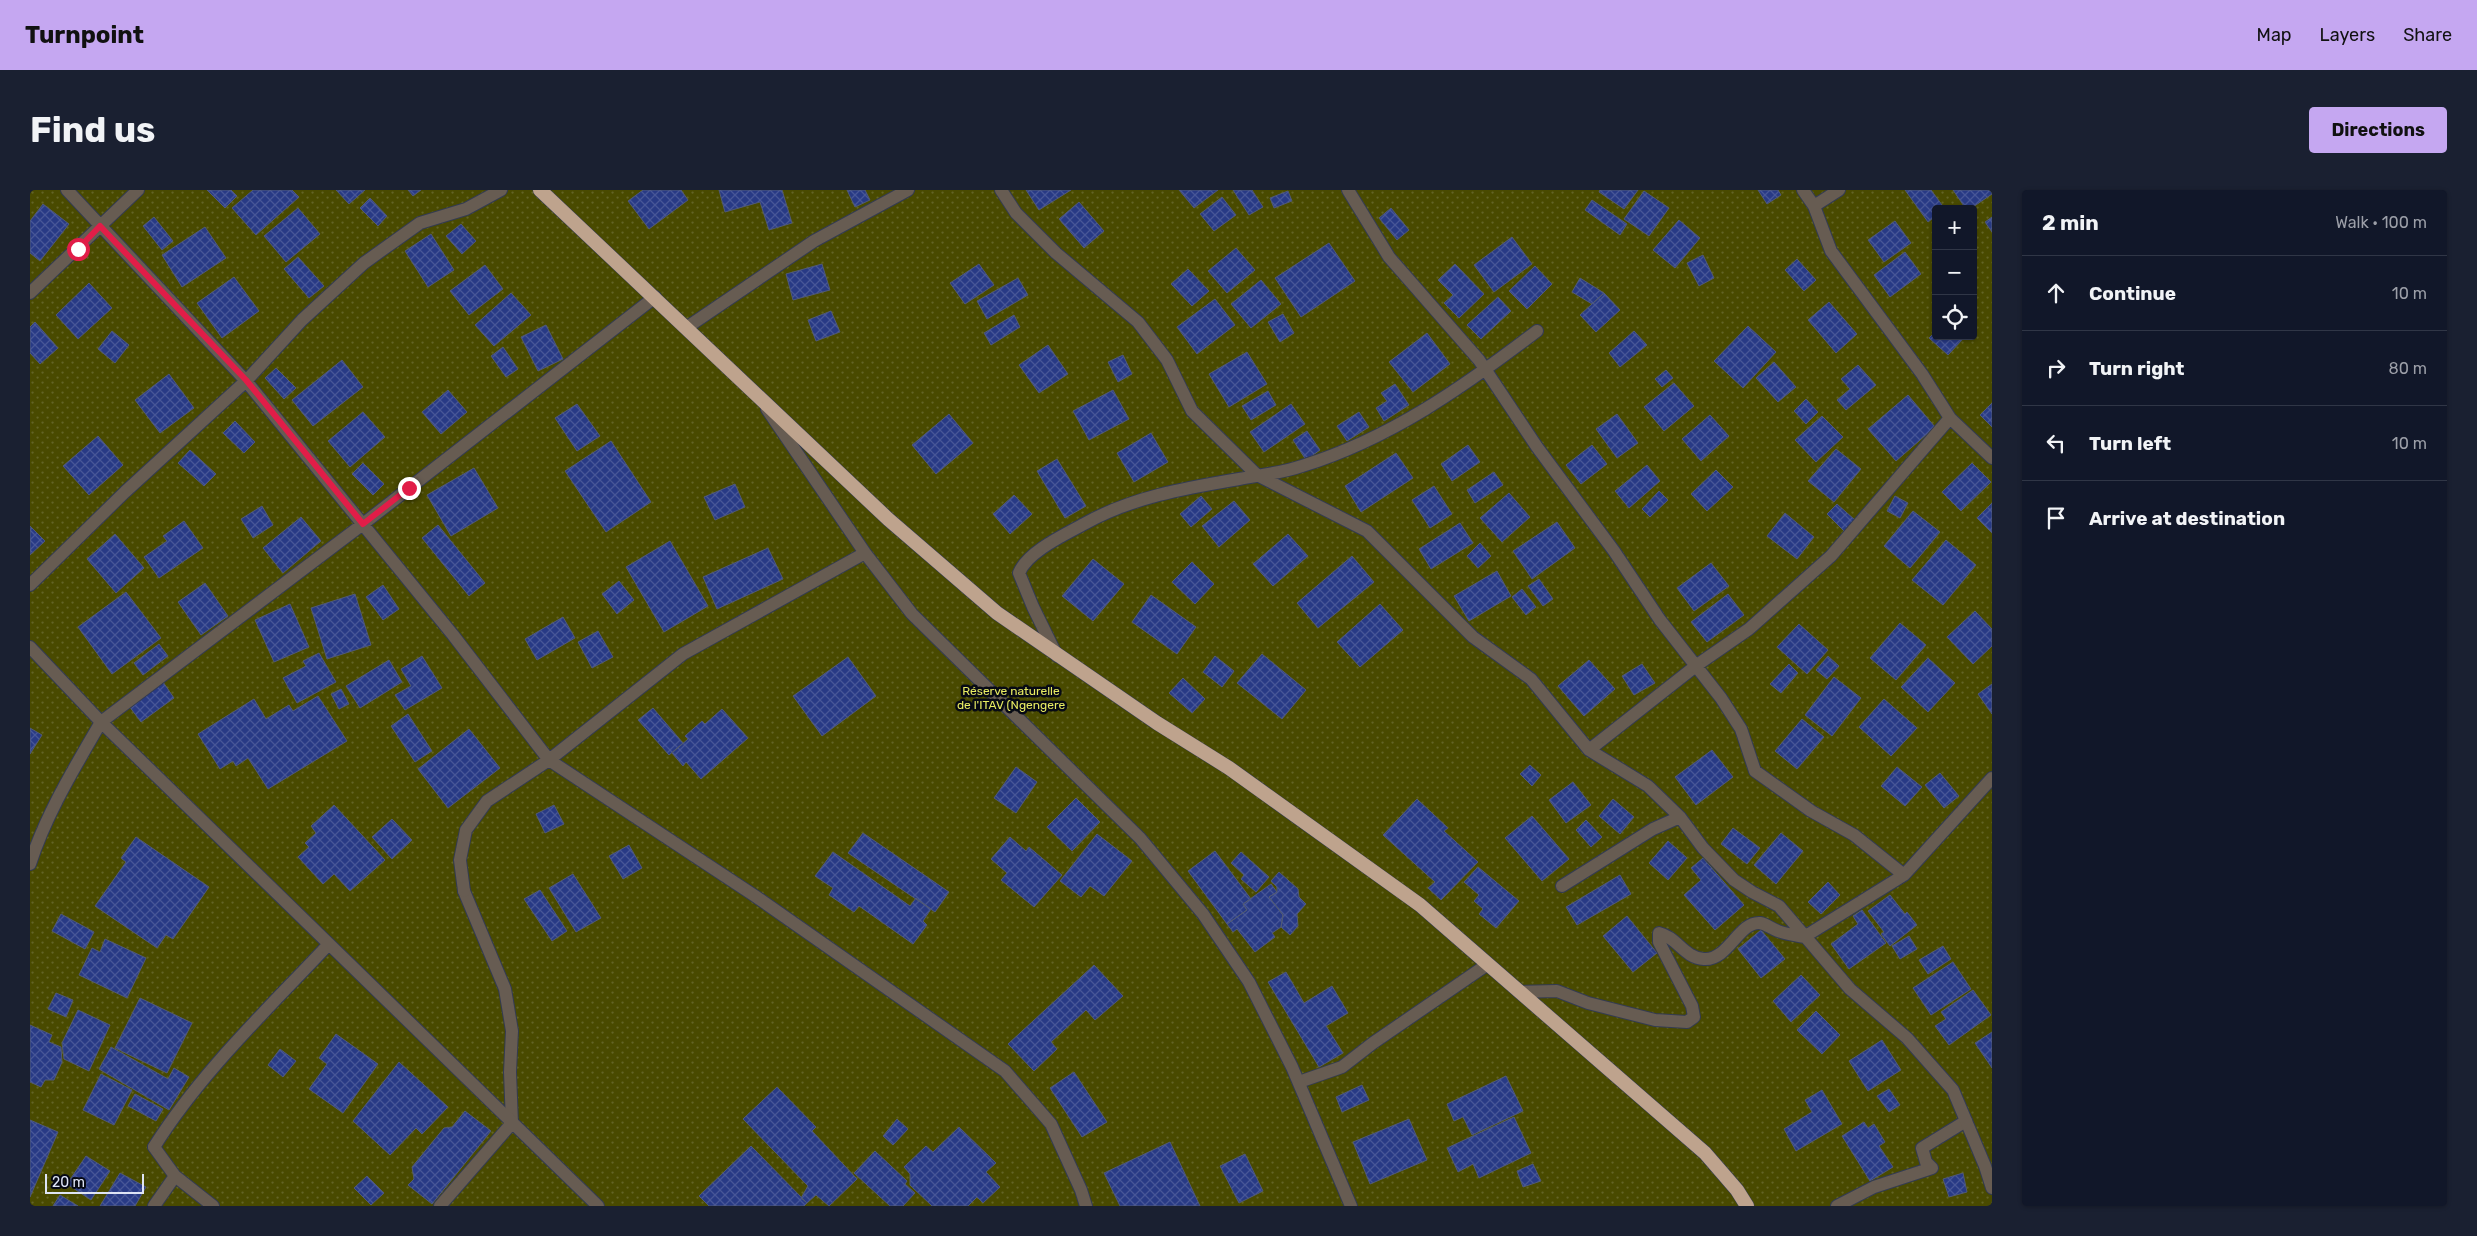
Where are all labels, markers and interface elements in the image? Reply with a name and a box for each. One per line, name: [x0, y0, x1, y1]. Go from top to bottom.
text: Turnpoint: [25, 21, 144, 49]
text: Map: [2257, 24, 2292, 46]
text: Layers: [2320, 24, 2375, 46]
text: Share: [2403, 24, 2452, 46]
button: Directions: [2309, 107, 2447, 153]
text: Find us: [30, 109, 155, 151]
map controls: [1932, 205, 1977, 340]
button: +: [1932, 205, 1977, 250]
text: 2 min: [2042, 210, 2099, 235]
text: Walk · 100 m: [2335, 213, 2427, 232]
route start: [67, 238, 90, 261]
button: −: [1932, 250, 1977, 295]
icon: ahead: [2042, 279, 2070, 307]
text: Continue: [2089, 282, 2176, 305]
text: 10 m: [2392, 284, 2427, 303]
button: locate: [1932, 295, 1977, 340]
icon: right: [2042, 354, 2070, 382]
text: Turn right: [2089, 357, 2184, 380]
text: 80 m: [2389, 359, 2427, 378]
icon: left: [2042, 429, 2070, 457]
text: Turn left: [2089, 432, 2171, 455]
text: 10 m: [2392, 434, 2427, 453]
route end: [398, 477, 421, 500]
icon: arrive: [2042, 504, 2070, 532]
text: Arrive at destination: [2089, 507, 2285, 530]
park label: Réserve naturelle de l'ITAV (Ngengere: [957, 684, 1065, 712]
scale bar: [45, 1171, 144, 1194]
text: 20 m: [52, 1174, 85, 1191]

